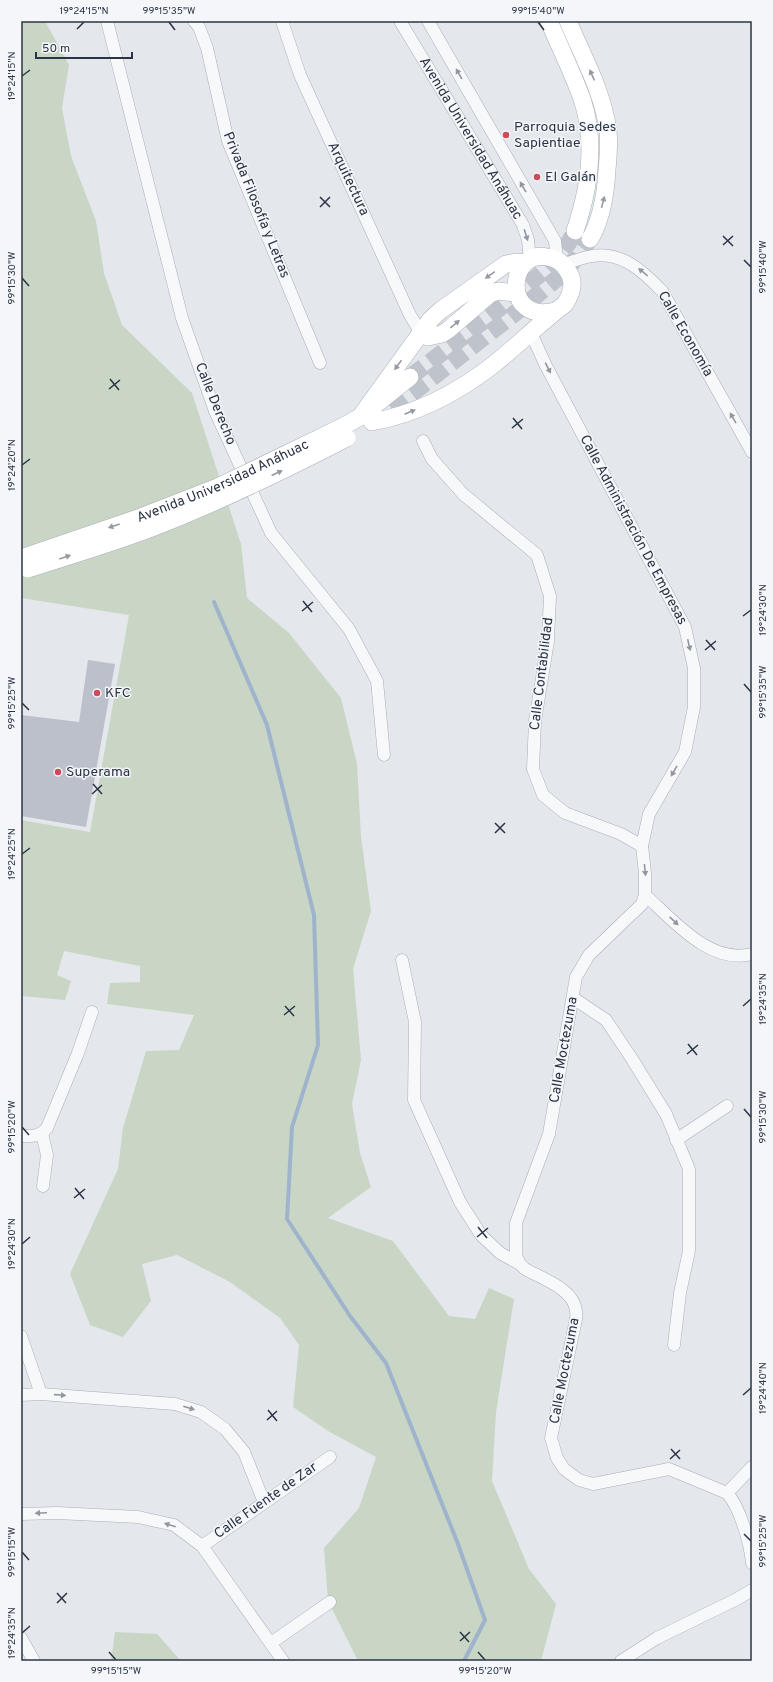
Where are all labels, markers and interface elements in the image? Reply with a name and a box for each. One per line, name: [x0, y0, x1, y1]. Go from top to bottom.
text: 19°24'15"N: [59, 5, 109, 18]
text: 99°15'35"W: [143, 5, 195, 18]
text: 99°15'40"W: [511, 5, 565, 18]
scale bar: [36, 34, 132, 60]
text: 50 m: [42, 41, 70, 57]
text: 19°24'15"N: [6, 51, 19, 101]
street label: Avenida Universidad Anáhuac: [415, 54, 526, 222]
one-way arrow: [455, 68, 462, 80]
one-way arrow: [589, 69, 595, 81]
place label: Parroquia Sedes Sapientiae: [514, 119, 616, 152]
street label: Privada Filosofía y Letras: [219, 129, 293, 281]
marker: Parroquia Sedes Sapientiae: [501, 130, 511, 140]
street label: Arquitectura: [324, 140, 372, 218]
place label: El Galán: [545, 169, 596, 186]
marker: El Galán: [532, 172, 542, 182]
one-way arrow: [519, 181, 526, 193]
one-way arrow: [600, 196, 606, 208]
one-way arrow: [523, 230, 529, 242]
text: 99°15'40"W: [757, 240, 770, 294]
text: 99°15'30"W: [6, 252, 19, 304]
one-way arrow: [638, 268, 648, 276]
one-way arrow: [485, 271, 495, 279]
street label: Calle Economía: [654, 288, 716, 380]
one-way arrow: [450, 320, 460, 329]
one-way arrow: [394, 359, 402, 370]
street label: Calle Derecho: [191, 360, 239, 448]
one-way arrow: [544, 362, 551, 374]
one-way arrow: [404, 408, 416, 414]
one-way arrow: [729, 412, 736, 424]
street label: Calle Administración De Empresas: [576, 432, 690, 628]
street label: Avenida Universidad Anáhuac: [134, 436, 311, 526]
text: 19°24'20"N: [6, 439, 19, 491]
one-way arrow: [271, 470, 283, 476]
one-way arrow: [108, 523, 120, 529]
one-way arrow: [59, 554, 71, 560]
text: 19°24'30"N: [757, 584, 770, 636]
street label: Calle Contabilidad: [527, 617, 557, 731]
one-way arrow: [687, 639, 693, 652]
text: 99°15'35"W: [757, 666, 770, 718]
text: 99°15'25"W: [6, 677, 19, 729]
place label: KFC: [105, 685, 131, 702]
marker: KFC: [92, 688, 102, 698]
place label: Superama: [66, 764, 130, 781]
one-way arrow: [671, 765, 678, 777]
marker: Superama: [53, 767, 63, 777]
text: 19°24'25"N: [6, 828, 19, 880]
one-way arrow: [641, 864, 648, 877]
one-way arrow: [669, 916, 679, 926]
text: 19°24'35"N: [757, 973, 770, 1025]
street label: Calle Moctezuma: [546, 996, 582, 1104]
text: 99°15'30"W: [757, 1091, 770, 1143]
text: 99°15'20"W: [6, 1100, 19, 1154]
text: 19°24'30"N: [6, 1218, 19, 1270]
street label: Calle Moctezuma: [546, 1317, 584, 1425]
text: 19°24'40"N: [757, 1362, 770, 1414]
one-way arrow: [54, 1392, 66, 1399]
one-way arrow: [183, 1405, 195, 1411]
street label: Calle Fuente de Zar: [211, 1459, 321, 1543]
one-way arrow: [35, 1510, 47, 1517]
text: 99°15'25"W: [757, 1515, 770, 1567]
one-way arrow: [164, 1521, 176, 1527]
text: 99°15'15"W: [6, 1527, 19, 1577]
text: 19°24'35"N: [6, 1607, 19, 1659]
text: 99°15'15"W: [91, 1665, 141, 1678]
text: 99°15'20"W: [458, 1665, 512, 1678]

